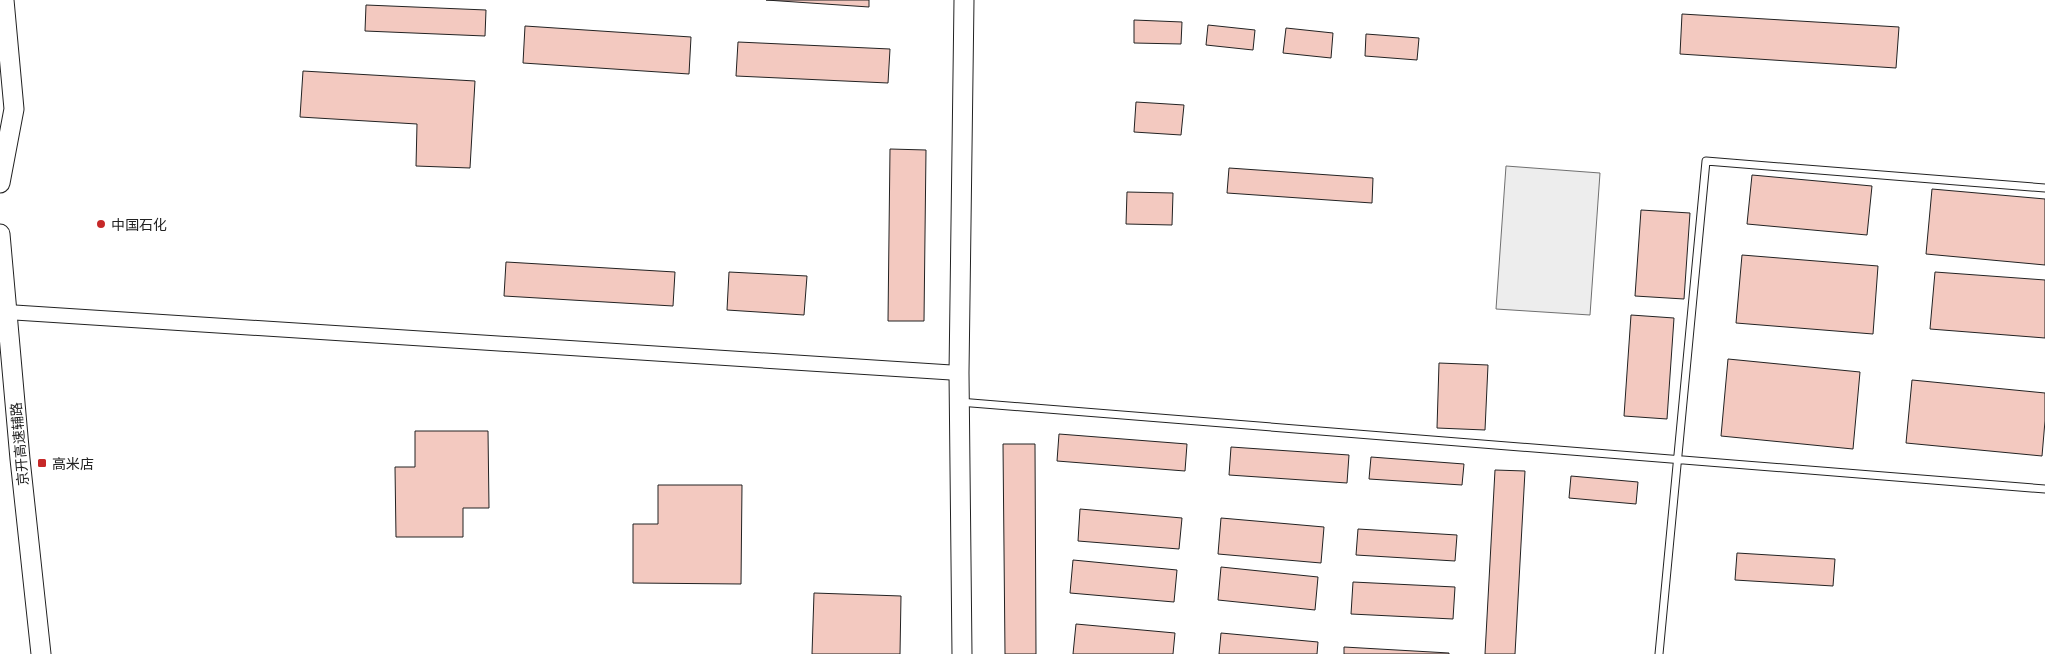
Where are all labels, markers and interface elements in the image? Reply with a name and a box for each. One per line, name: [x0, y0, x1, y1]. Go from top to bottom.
place label: 中国石化: [111, 214, 167, 235]
marker: 中国石化: [95, 218, 107, 230]
street label: 京开高速辅路: [5, 401, 33, 487]
place label: 高米店: [52, 453, 94, 474]
marker: 高米店: [36, 457, 48, 469]

